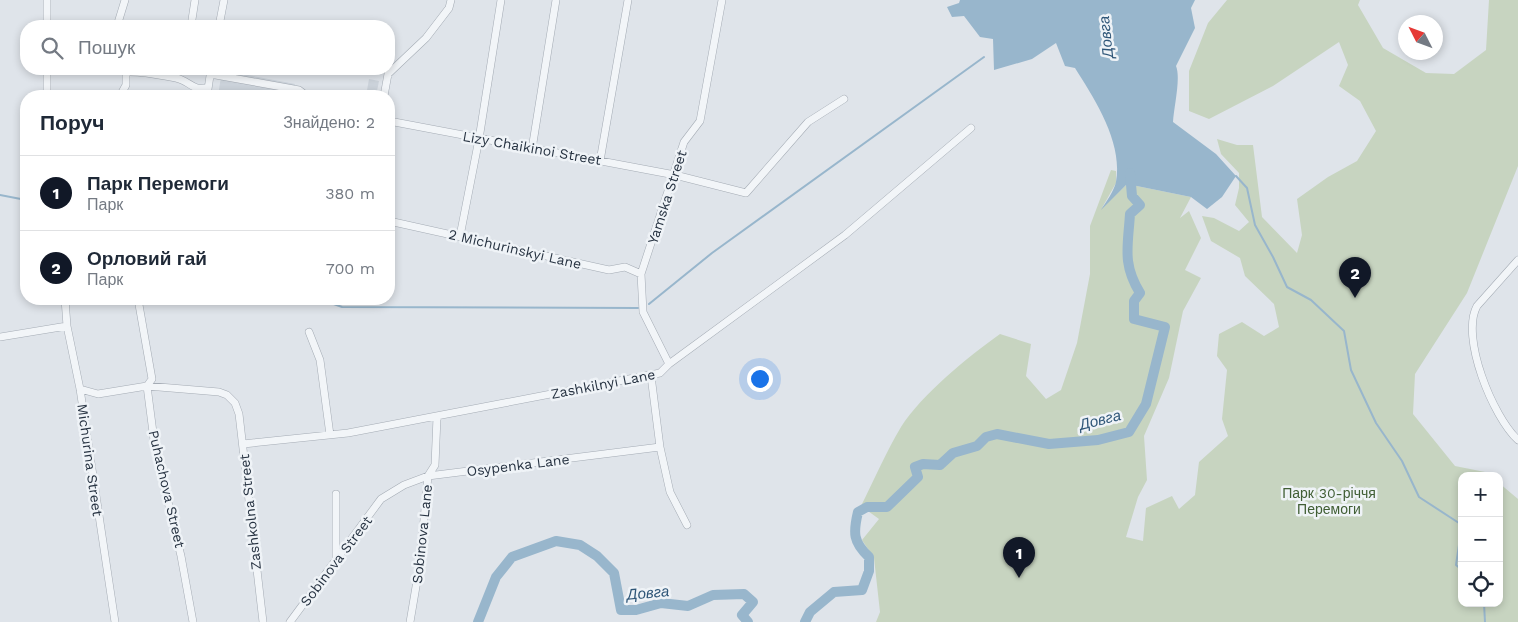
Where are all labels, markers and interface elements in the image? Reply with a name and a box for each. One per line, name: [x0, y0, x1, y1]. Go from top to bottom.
water label: Довга: [1095, 15, 1117, 61]
north arrow: [1398, 15, 1443, 60]
search box: [20, 20, 395, 75]
icon: search: [38, 34, 66, 62]
text: Пошук: [78, 36, 135, 59]
text: Поруч: [40, 110, 104, 135]
text: Знайдено: 2: [283, 113, 375, 132]
street label: Lizy Chaikinoi Street: [461, 128, 603, 168]
street label: Yamska Street: [644, 148, 690, 246]
text: Парк Перемоги: [87, 172, 229, 195]
text: 1: [53, 184, 59, 203]
text: 380 m: [325, 184, 375, 203]
text: Парк: [87, 195, 123, 214]
street label: 2 Michurinskyi Lane: [447, 226, 583, 272]
text: Орловий гай: [87, 247, 207, 270]
pin: 2: [1339, 257, 1371, 298]
text: 2: [51, 259, 61, 278]
text: 700 m: [326, 259, 375, 278]
text: Парк: [87, 270, 123, 289]
street label: Zashkilnyi Lane: [549, 366, 657, 402]
your location: [747, 366, 773, 392]
street label: Michurina Street: [74, 403, 106, 517]
water label: Довга: [1075, 406, 1123, 434]
street label: Puhachova Street: [146, 429, 188, 550]
street label: Osypenka Lane: [466, 451, 570, 479]
street label: Zashkolna Street: [236, 453, 264, 571]
map controls: [1458, 472, 1503, 607]
button: +: [1458, 472, 1503, 517]
street label: Sobinova Lane: [409, 484, 435, 584]
park label: Парк 30-річчя Перемоги: [1282, 485, 1376, 517]
street label: Sobinova Street: [297, 513, 375, 609]
button: −: [1458, 517, 1503, 562]
pin: 1: [1003, 537, 1035, 578]
button: locate: [1458, 562, 1503, 607]
water label: Довга: [624, 582, 670, 604]

